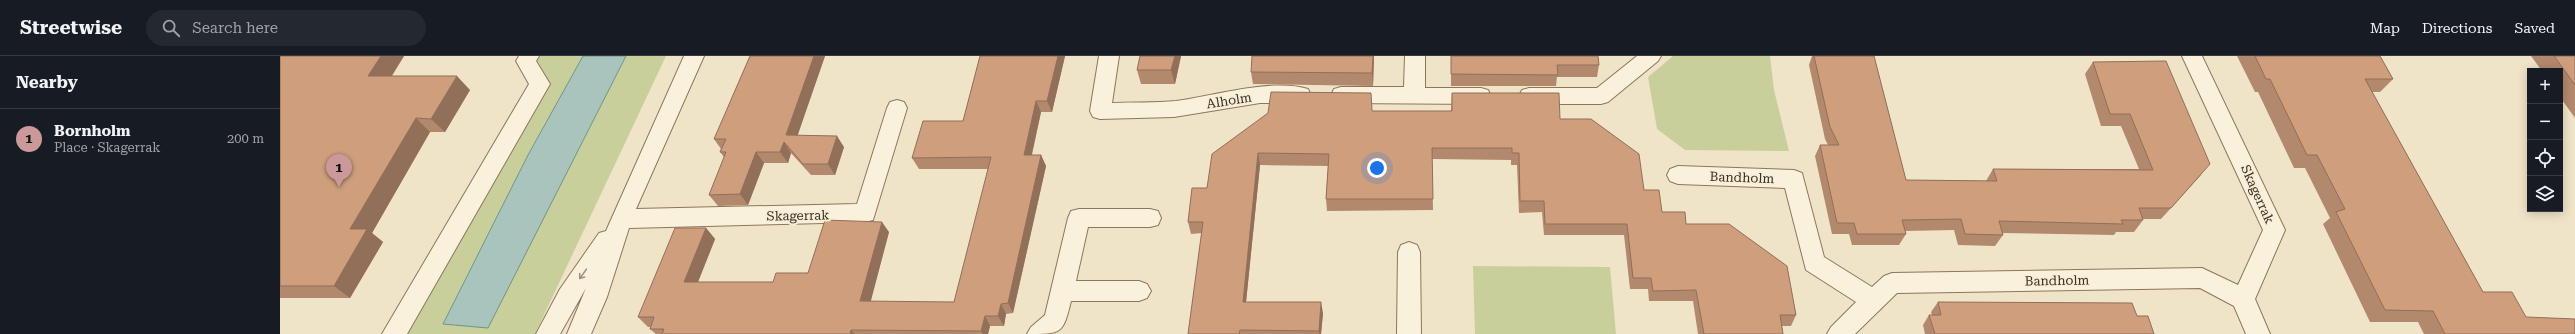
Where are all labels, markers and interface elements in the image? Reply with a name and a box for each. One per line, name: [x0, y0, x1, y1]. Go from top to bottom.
search box: [146, 10, 426, 46]
text: Streetwise: [20, 16, 122, 39]
icon: search: [160, 17, 182, 39]
text: Search here: [192, 19, 278, 37]
text: Map: [2370, 20, 2400, 36]
text: Directions: [2422, 20, 2492, 36]
text: Saved: [2514, 20, 2555, 36]
map controls: [2527, 68, 2563, 212]
button: +: [2527, 68, 2563, 104]
text: Nearby: [16, 72, 78, 92]
street label: Alholm: [1205, 90, 1253, 111]
button: −: [2527, 104, 2563, 140]
text: Bornholm: [54, 122, 131, 140]
text: 1: [25, 131, 33, 146]
text: 200 m: [227, 131, 264, 146]
text: Place · Skagerrak: [54, 140, 160, 155]
button: locate: [2527, 140, 2563, 176]
pin: 1: [326, 154, 352, 187]
your location: [1367, 158, 1387, 178]
street label: Skagerrak: [2238, 162, 2277, 226]
street label: Bandholm: [1709, 169, 1775, 186]
button: layers: [2527, 176, 2563, 212]
street label: Skagerrak: [766, 207, 830, 224]
one-way arrow: [579, 268, 587, 279]
street label: Bandholm: [2025, 272, 2090, 289]

